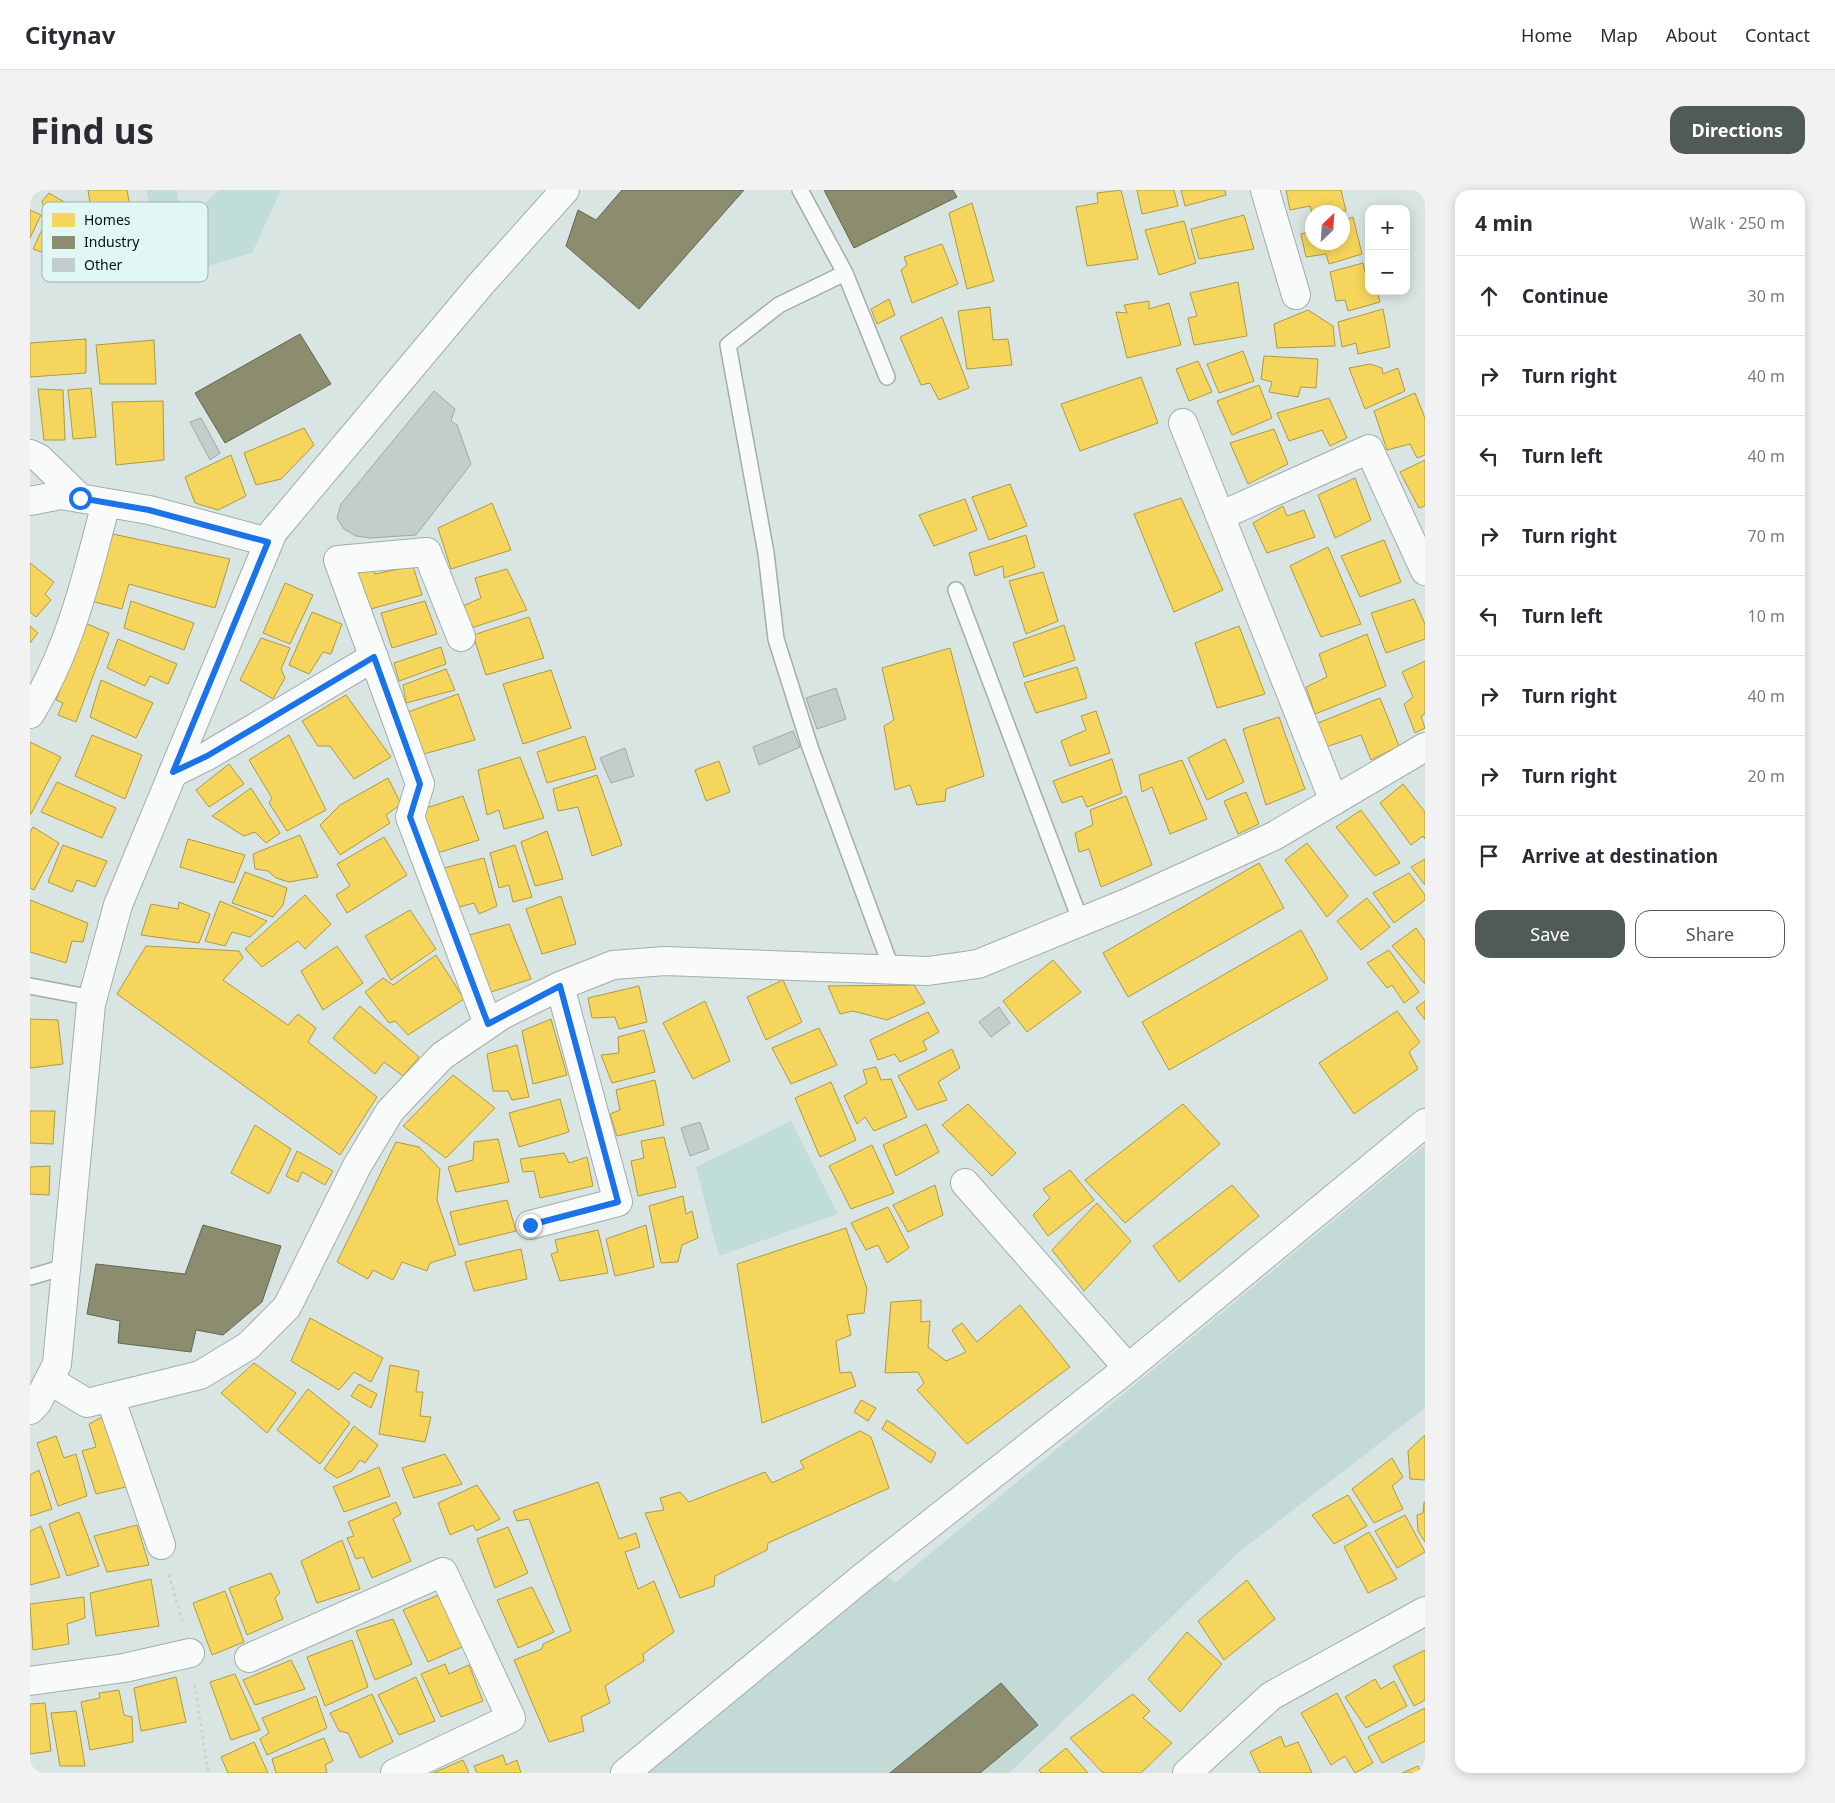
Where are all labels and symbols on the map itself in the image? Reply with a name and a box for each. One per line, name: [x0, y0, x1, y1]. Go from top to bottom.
legend: [42, 202, 208, 282]
north arrow: [1305, 205, 1350, 250]
text: Homes: [84, 210, 131, 229]
text: Industry: [84, 232, 140, 251]
text: Other: [84, 255, 123, 274]
route start: [69, 487, 92, 510]
route end: [519, 1214, 542, 1237]

